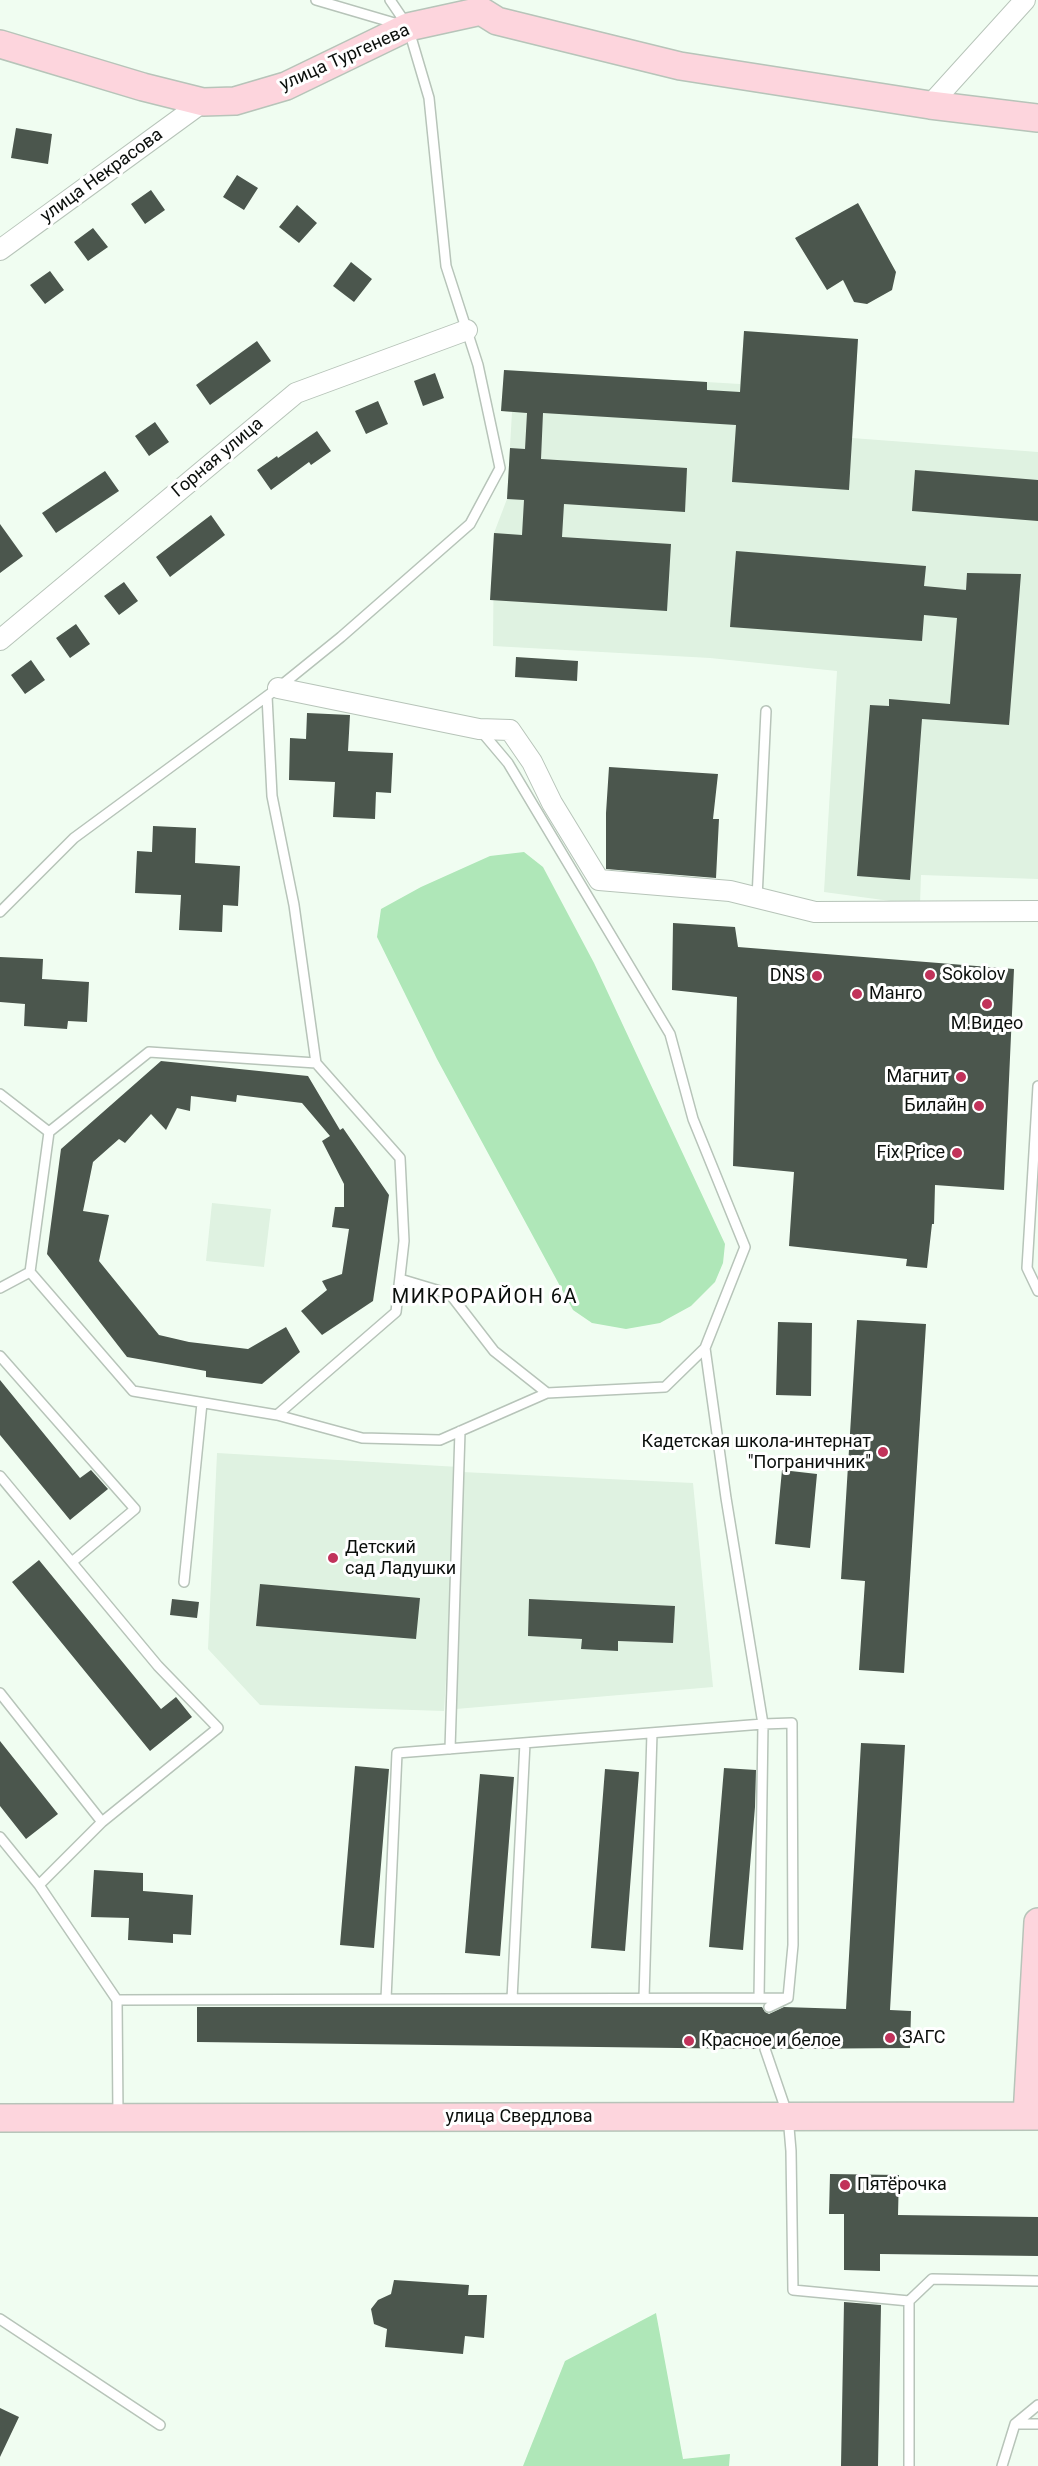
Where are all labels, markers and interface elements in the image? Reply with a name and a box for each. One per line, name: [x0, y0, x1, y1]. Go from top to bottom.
street label: улица Тургенева: [277, 20, 413, 96]
street label: улица Некрасова: [37, 124, 167, 228]
street label: Горная улица: [168, 414, 268, 502]
place label: Sokolov: [942, 964, 1006, 986]
place label: DNS: [770, 965, 805, 987]
marker: Sokolov: [923, 968, 937, 982]
marker: DNS: [810, 969, 824, 983]
place label: Манго: [869, 983, 923, 1005]
marker: Манго: [850, 987, 864, 1001]
marker: М.Видео: [980, 997, 994, 1011]
place label: М.Видео: [951, 1013, 1023, 1035]
place label: Магнит: [887, 1066, 949, 1088]
marker: Магнит: [954, 1070, 968, 1084]
place label: Билайн: [904, 1095, 967, 1117]
marker: Билайн: [972, 1099, 986, 1113]
place label: Fix Price: [876, 1142, 945, 1164]
marker: Fix Price: [950, 1146, 964, 1160]
district label: МИКРОРАЙОН 6А: [392, 1286, 578, 1310]
place label: Кадетская школа-интернат "Пограничник": [642, 1431, 871, 1474]
marker: Кадетская школа-интернат "Пограничник": [876, 1445, 890, 1459]
place label: Детский сад Ладушки: [345, 1537, 456, 1580]
marker: Детский сад Ладушки: [326, 1551, 340, 1565]
place label: ЗАГС: [902, 2027, 946, 2049]
place label: Красное и белое: [701, 2030, 841, 2052]
marker: ЗАГС: [883, 2031, 897, 2045]
marker: Красное и белое: [682, 2034, 696, 2048]
street label: улица Свердлова: [446, 2106, 592, 2128]
place label: Пятёрочка: [857, 2174, 947, 2196]
marker: Пятёрочка: [838, 2178, 852, 2192]

